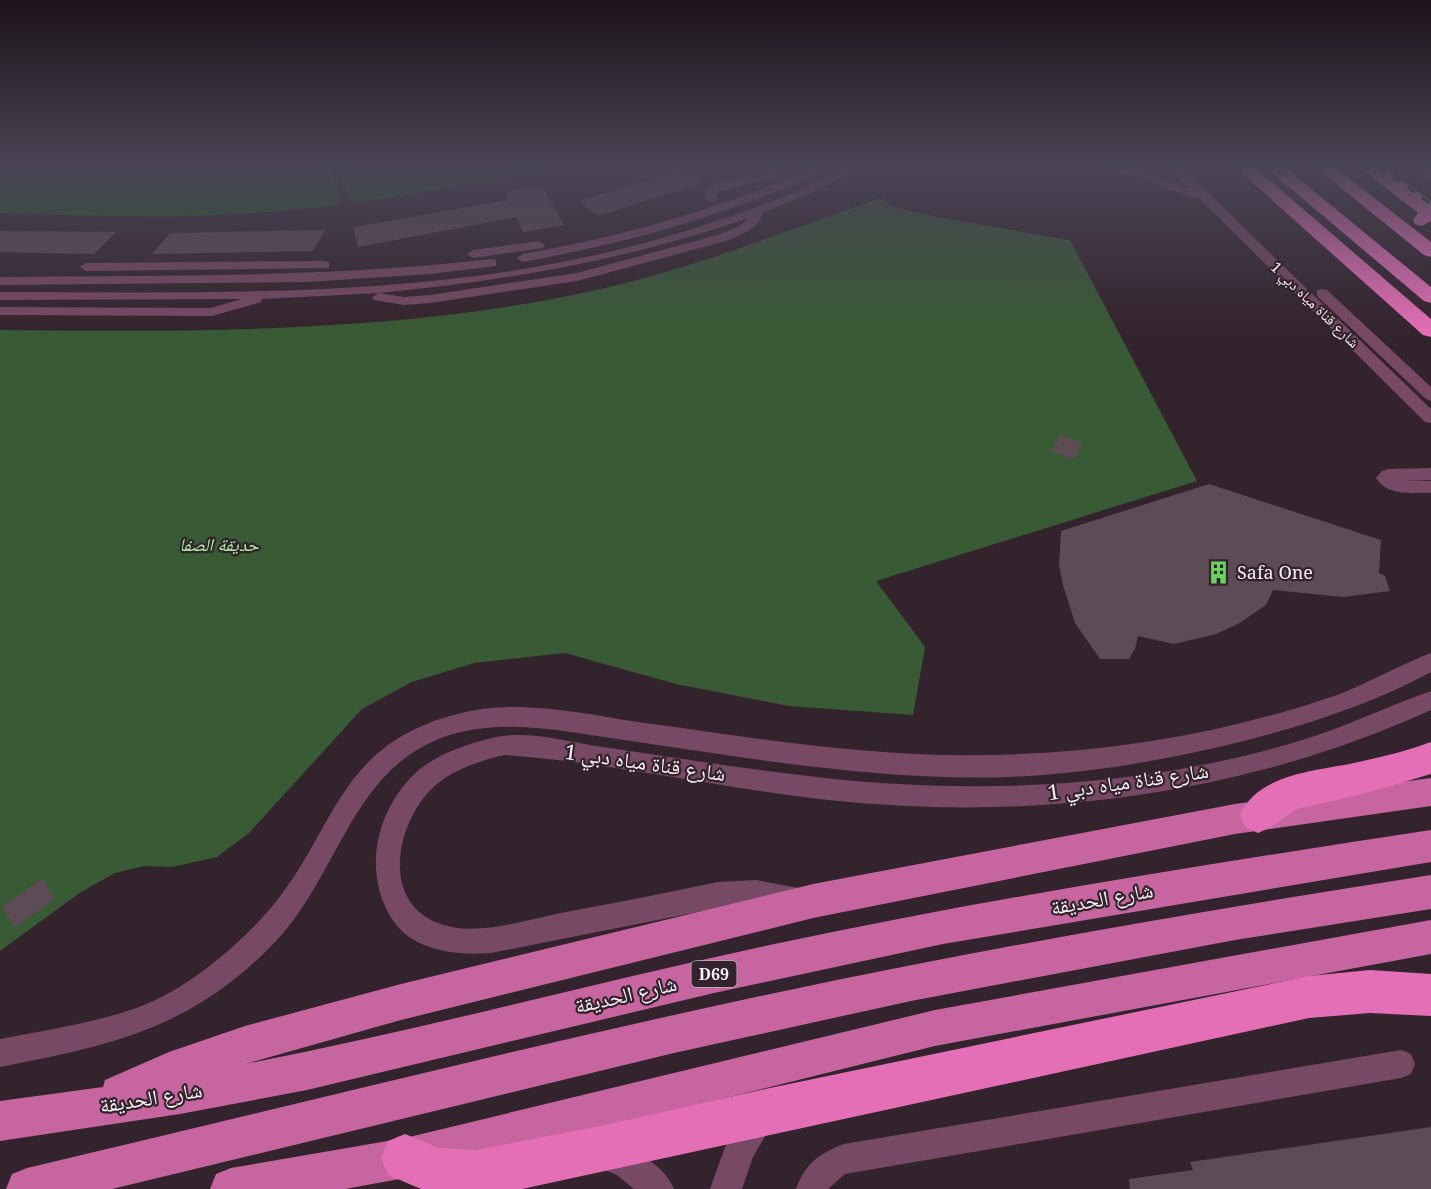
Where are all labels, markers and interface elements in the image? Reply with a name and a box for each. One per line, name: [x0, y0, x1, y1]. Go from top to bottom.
street label: شارع قناة مياه دبي 1: [1265, 257, 1364, 354]
park label: حديقة الصفا: [179, 532, 259, 556]
building icon: Safa One: [1206, 560, 1232, 586]
place label: Safa One: [1237, 560, 1313, 584]
street label: شارع قناة مياه دبي 1: [562, 737, 727, 790]
street label: شارع قناة مياه دبي 1: [1046, 756, 1211, 809]
street label: شارع الحديقة: [1048, 875, 1155, 921]
road number: D69: [692, 961, 736, 987]
street label: شارع الحديقة: [572, 969, 679, 1019]
street label: شارع الحديقة: [97, 1075, 204, 1119]

